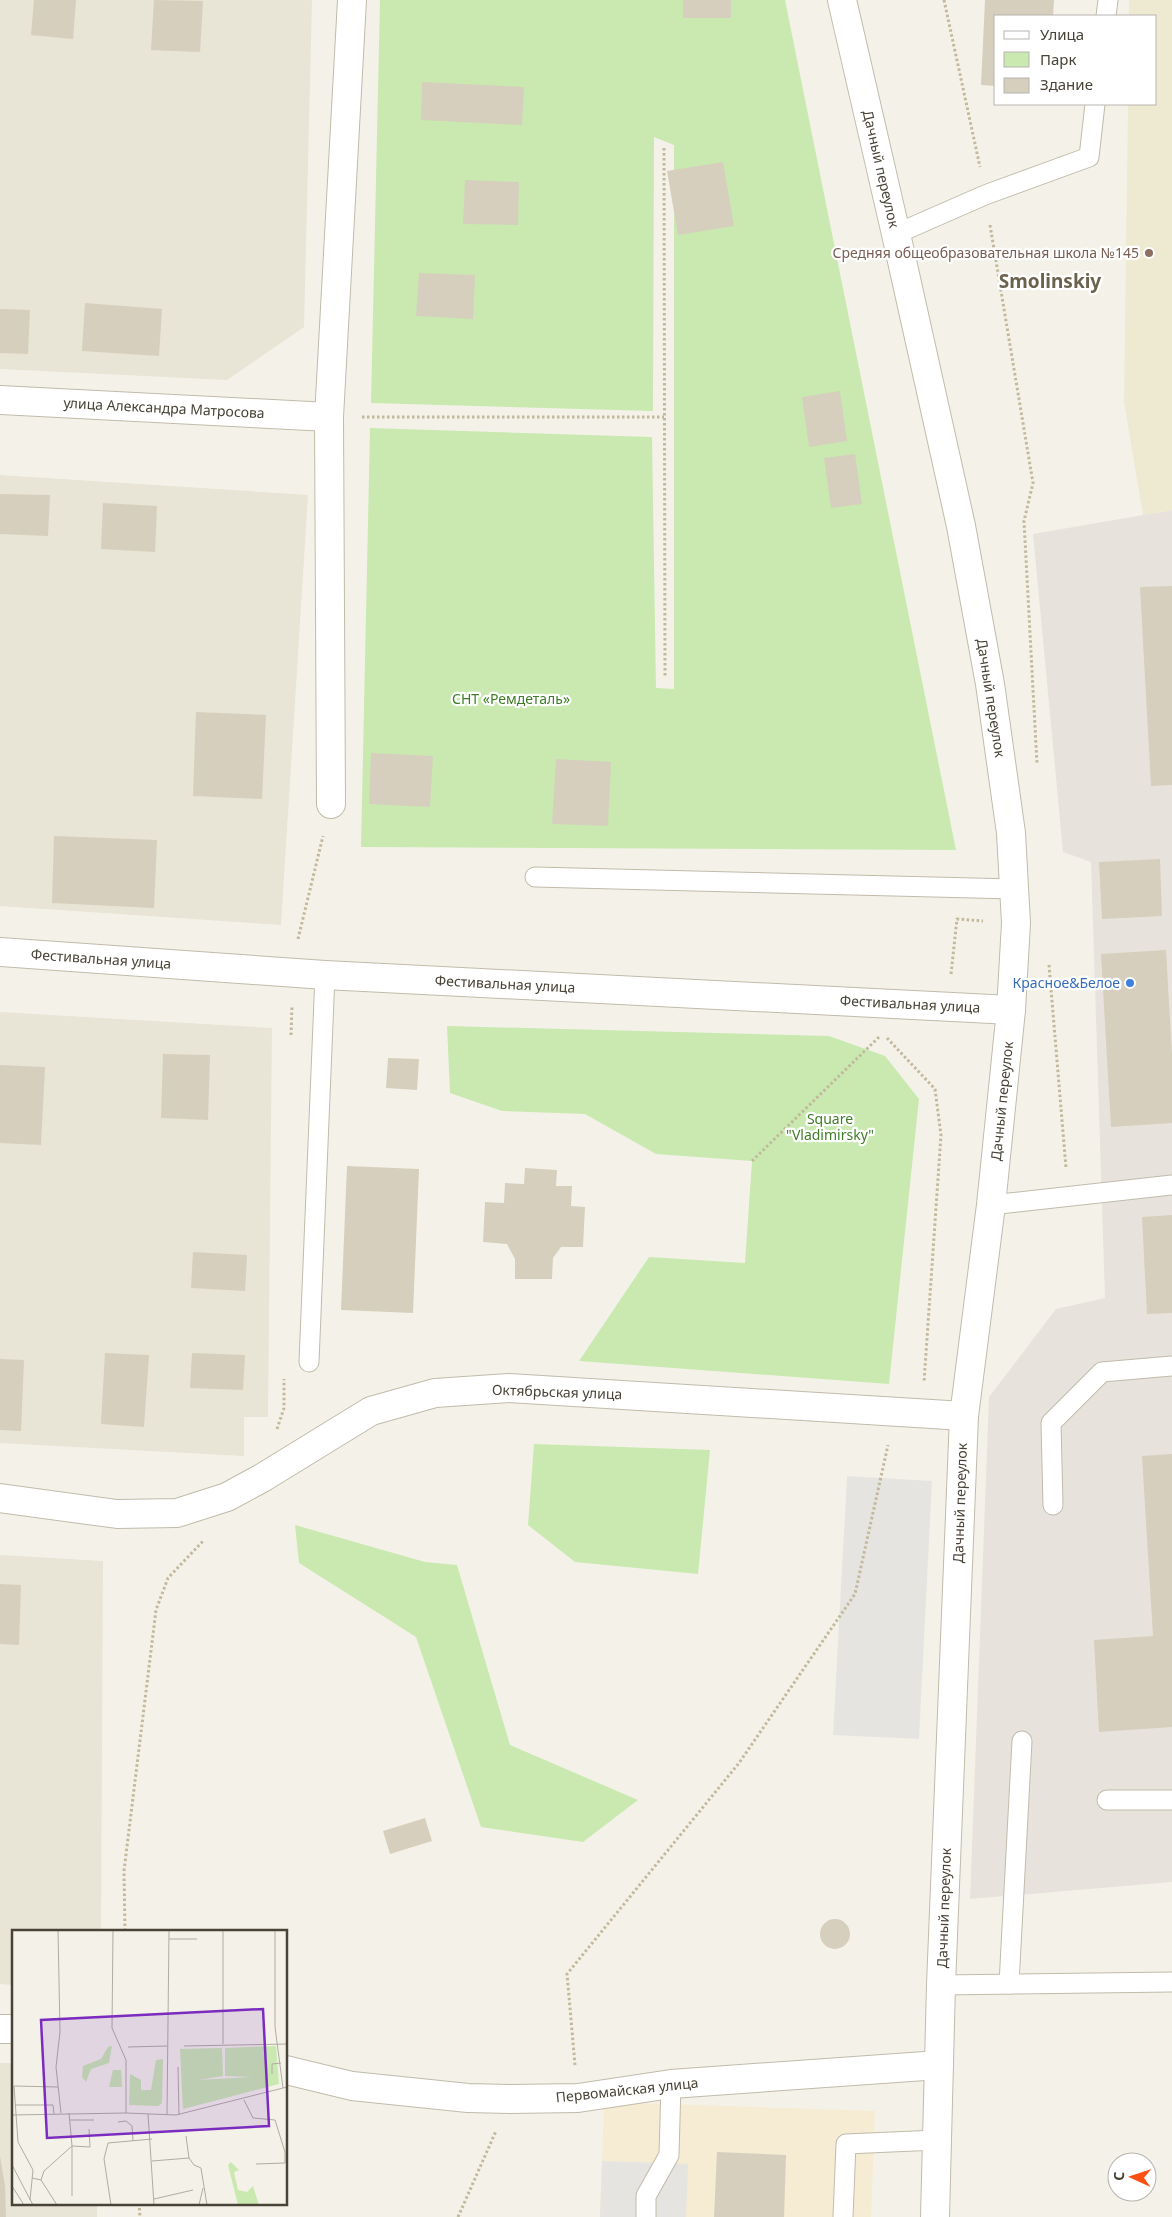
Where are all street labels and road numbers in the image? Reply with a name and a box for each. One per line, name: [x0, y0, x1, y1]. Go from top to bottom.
street label: Дачный переулок: [859, 108, 904, 230]
street label: улица Александра Матросова: [63, 393, 265, 422]
street label: Дачный переулок: [973, 637, 1010, 759]
street label: Фестивальная улица: [30, 944, 172, 973]
street label: Фестивальная улица: [434, 970, 576, 997]
street label: Фестивальная улица: [839, 990, 981, 1017]
street label: Дачный переулок: [986, 1040, 1017, 1162]
street label: Октябрьская улица: [492, 1380, 623, 1403]
street label: Дачный переулок: [948, 1442, 971, 1563]
street label: Дачный переулок: [932, 1847, 955, 1968]
street label: Первомайская улица: [555, 2073, 699, 2106]

